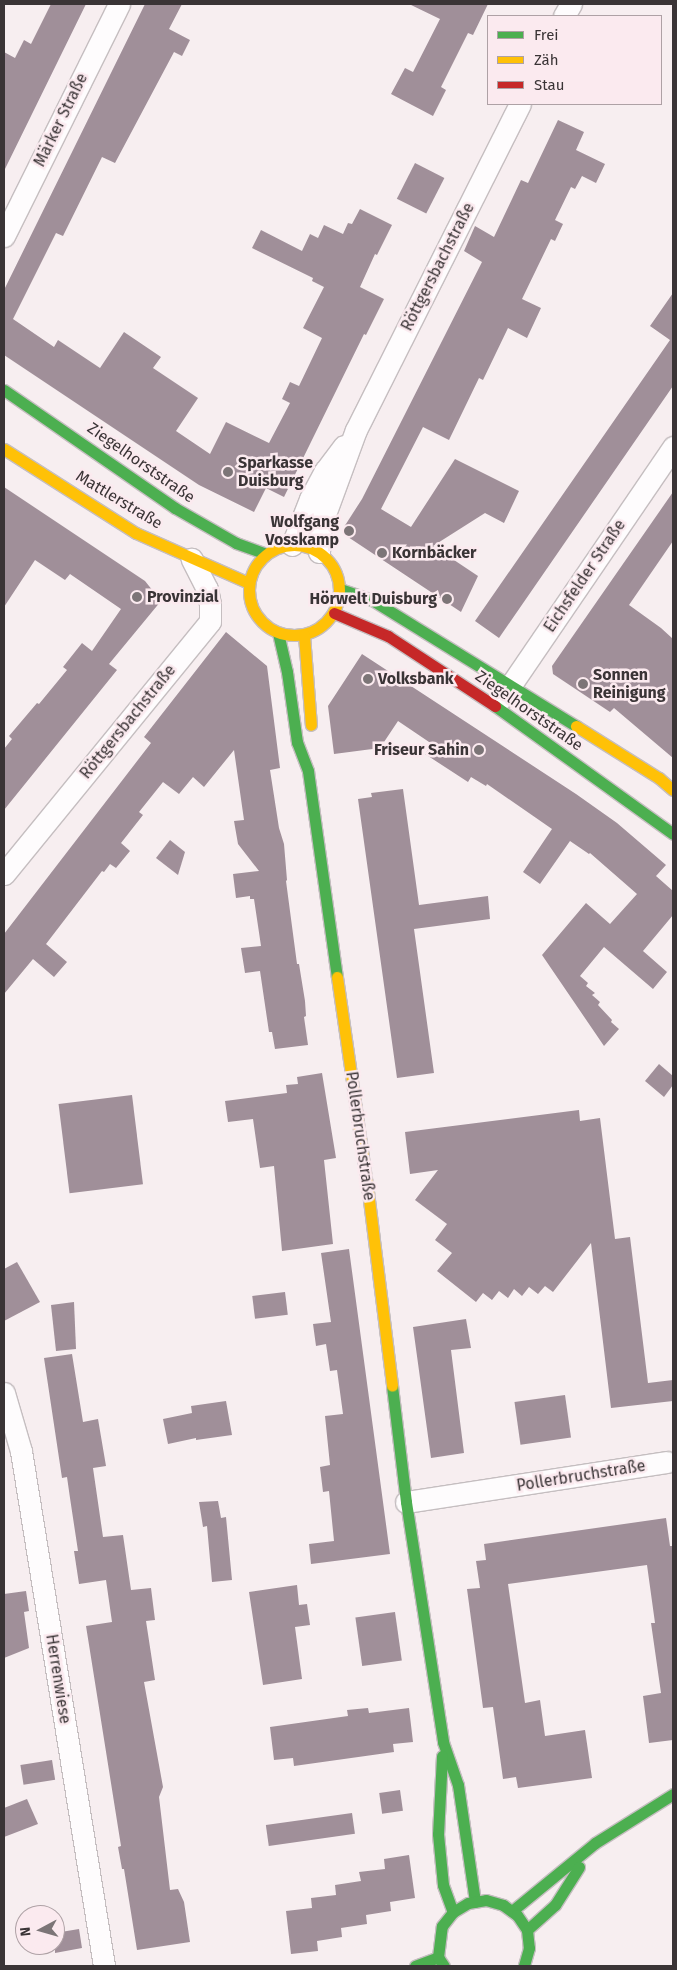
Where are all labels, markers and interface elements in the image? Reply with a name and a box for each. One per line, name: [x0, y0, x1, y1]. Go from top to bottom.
legend: [487, 15, 662, 105]
text: Frei: [534, 26, 559, 44]
text: Zäh: [534, 51, 559, 69]
street label: Märker Straße: [30, 70, 92, 170]
text: Stau: [534, 76, 564, 94]
street label: Röttgersbachstraße: [397, 200, 479, 334]
street label: Ziegelhorststraße: [84, 419, 198, 507]
place label: Sparkasse Duisburg: [238, 453, 313, 491]
marker: Sparkasse Duisburg: [222, 466, 234, 478]
street label: Mattlerstraße: [72, 467, 166, 533]
place label: Wolfgang Vosskamp: [265, 512, 339, 550]
street label: Eichsfelder Straße: [540, 516, 630, 636]
marker: Wolfgang Vosskamp: [343, 525, 355, 537]
place label: Kornbäcker: [392, 543, 477, 563]
marker: Kornbäcker: [376, 547, 388, 559]
place label: Provinzial: [147, 587, 219, 607]
place label: Hörwelt Duisburg: [309, 589, 437, 609]
marker: Provinzial: [131, 591, 143, 603]
marker: Hörwelt Duisburg: [441, 593, 453, 605]
street label: Röttgersbachstraße: [76, 661, 180, 783]
place label: Sonnen Reinigung: [593, 665, 666, 703]
street label: Ziegelhorststraße: [472, 667, 586, 755]
place label: Volksbank: [378, 669, 454, 689]
marker: Volksbank: [362, 673, 374, 685]
marker: Sonnen Reinigung: [577, 678, 589, 690]
place label: Friseur Sahin: [374, 740, 469, 760]
marker: Friseur Sahin: [473, 744, 485, 756]
street label: Pollerbruchstraße: [341, 1070, 379, 1202]
street label: Pollerbruchstraße: [515, 1456, 647, 1496]
street label: Herrenwiese: [41, 1633, 75, 1725]
north arrow: [15, 1905, 65, 1955]
text: N: [17, 1926, 35, 1937]

